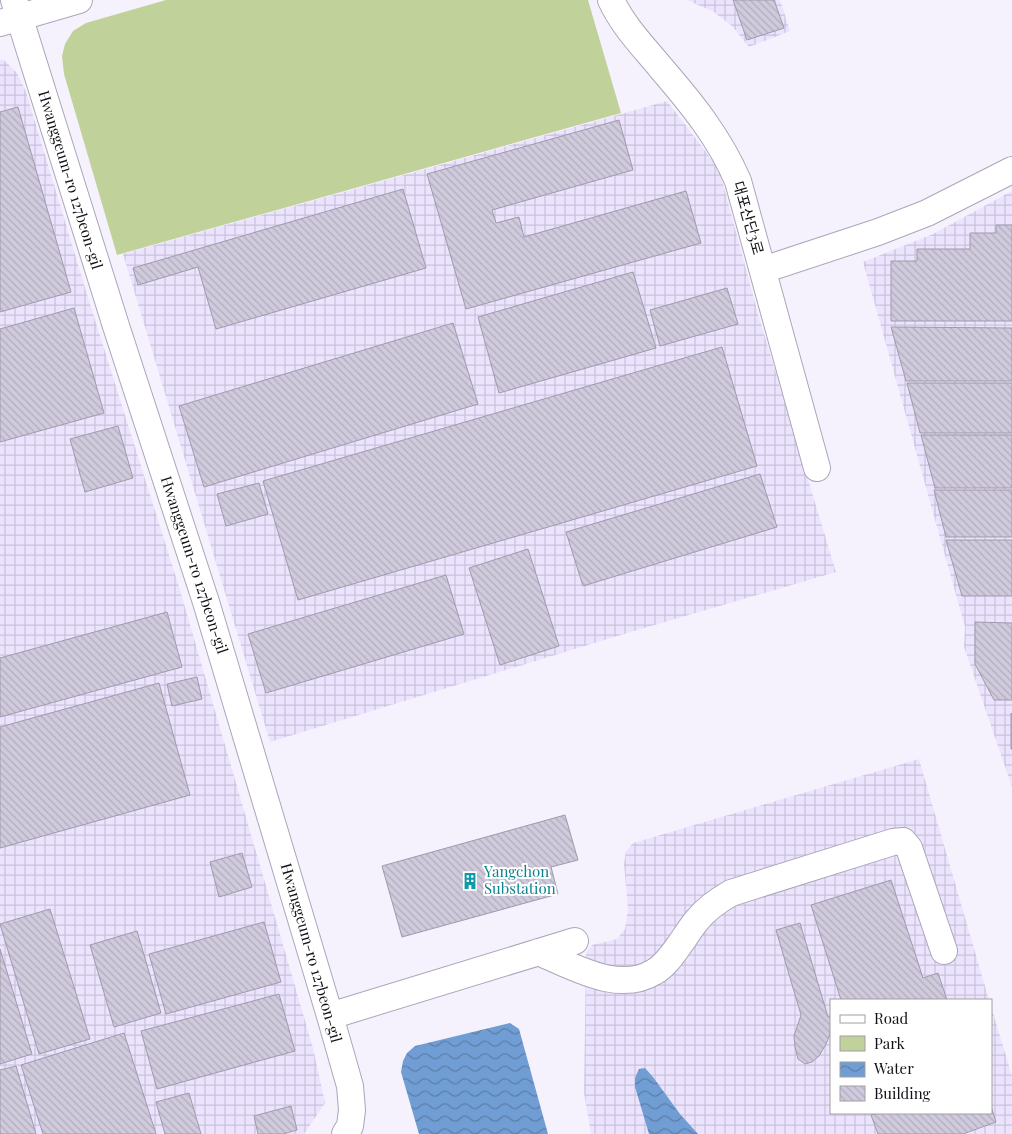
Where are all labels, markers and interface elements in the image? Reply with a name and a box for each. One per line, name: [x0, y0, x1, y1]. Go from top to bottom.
street label: Hwanggeum-ro 127beon-gil: [34, 88, 108, 271]
street label: 대포산단3로: [729, 179, 769, 257]
street label: Hwanggeum-ro 127beon-gil: [157, 473, 233, 656]
street label: Hwanggeum-ro 127beon-gil: [277, 861, 347, 1045]
place label: Yangchon Substation: [483, 861, 556, 898]
building icon: Yangchon Substation: [460, 871, 480, 891]
legend: [830, 999, 992, 1114]
text: Road: [874, 1008, 908, 1028]
text: Park: [874, 1033, 906, 1053]
text: Water: [873, 1058, 914, 1078]
text: Building: [874, 1083, 931, 1103]

